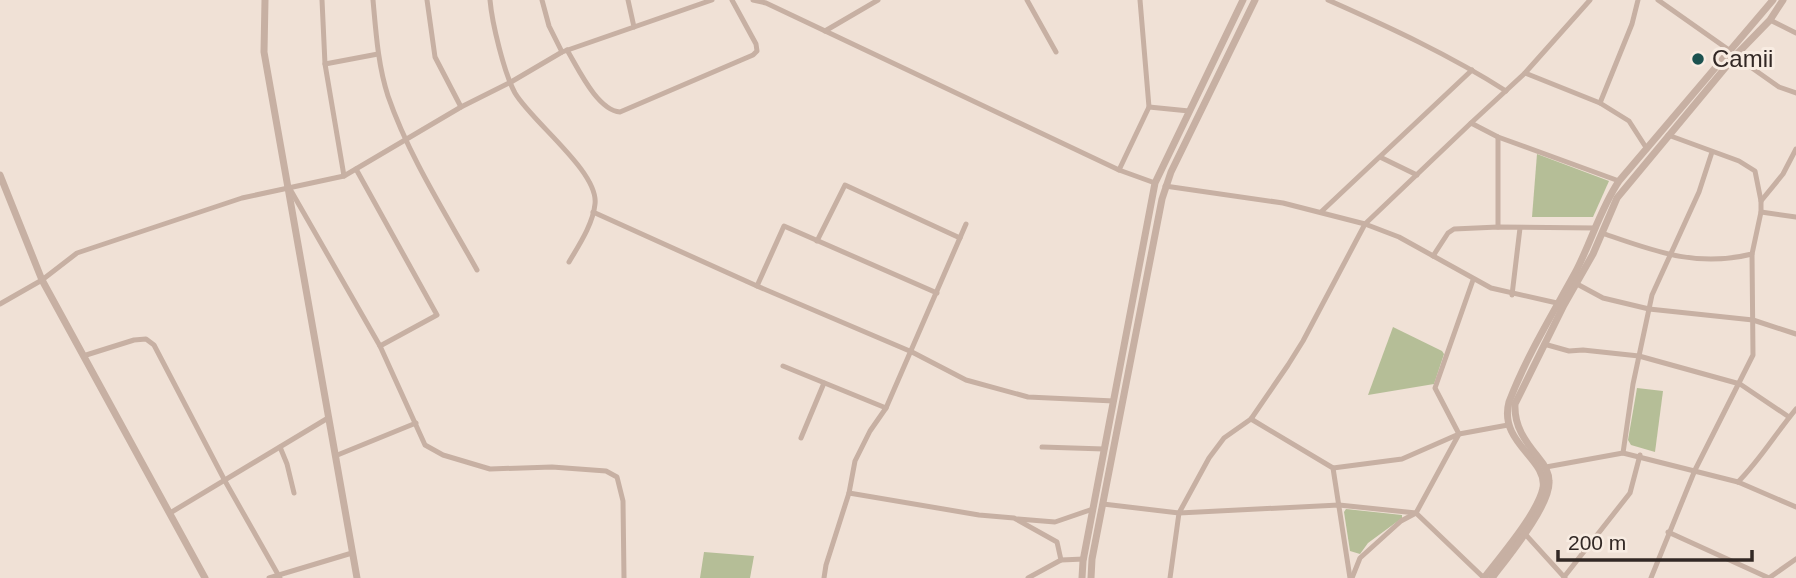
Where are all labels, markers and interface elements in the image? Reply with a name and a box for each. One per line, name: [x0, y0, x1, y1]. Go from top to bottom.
place label: Camii: [1712, 45, 1773, 72]
marker: Camii: [1690, 51, 1706, 67]
scale bar: [1558, 518, 1752, 562]
text: 200 m: [1568, 531, 1626, 554]

